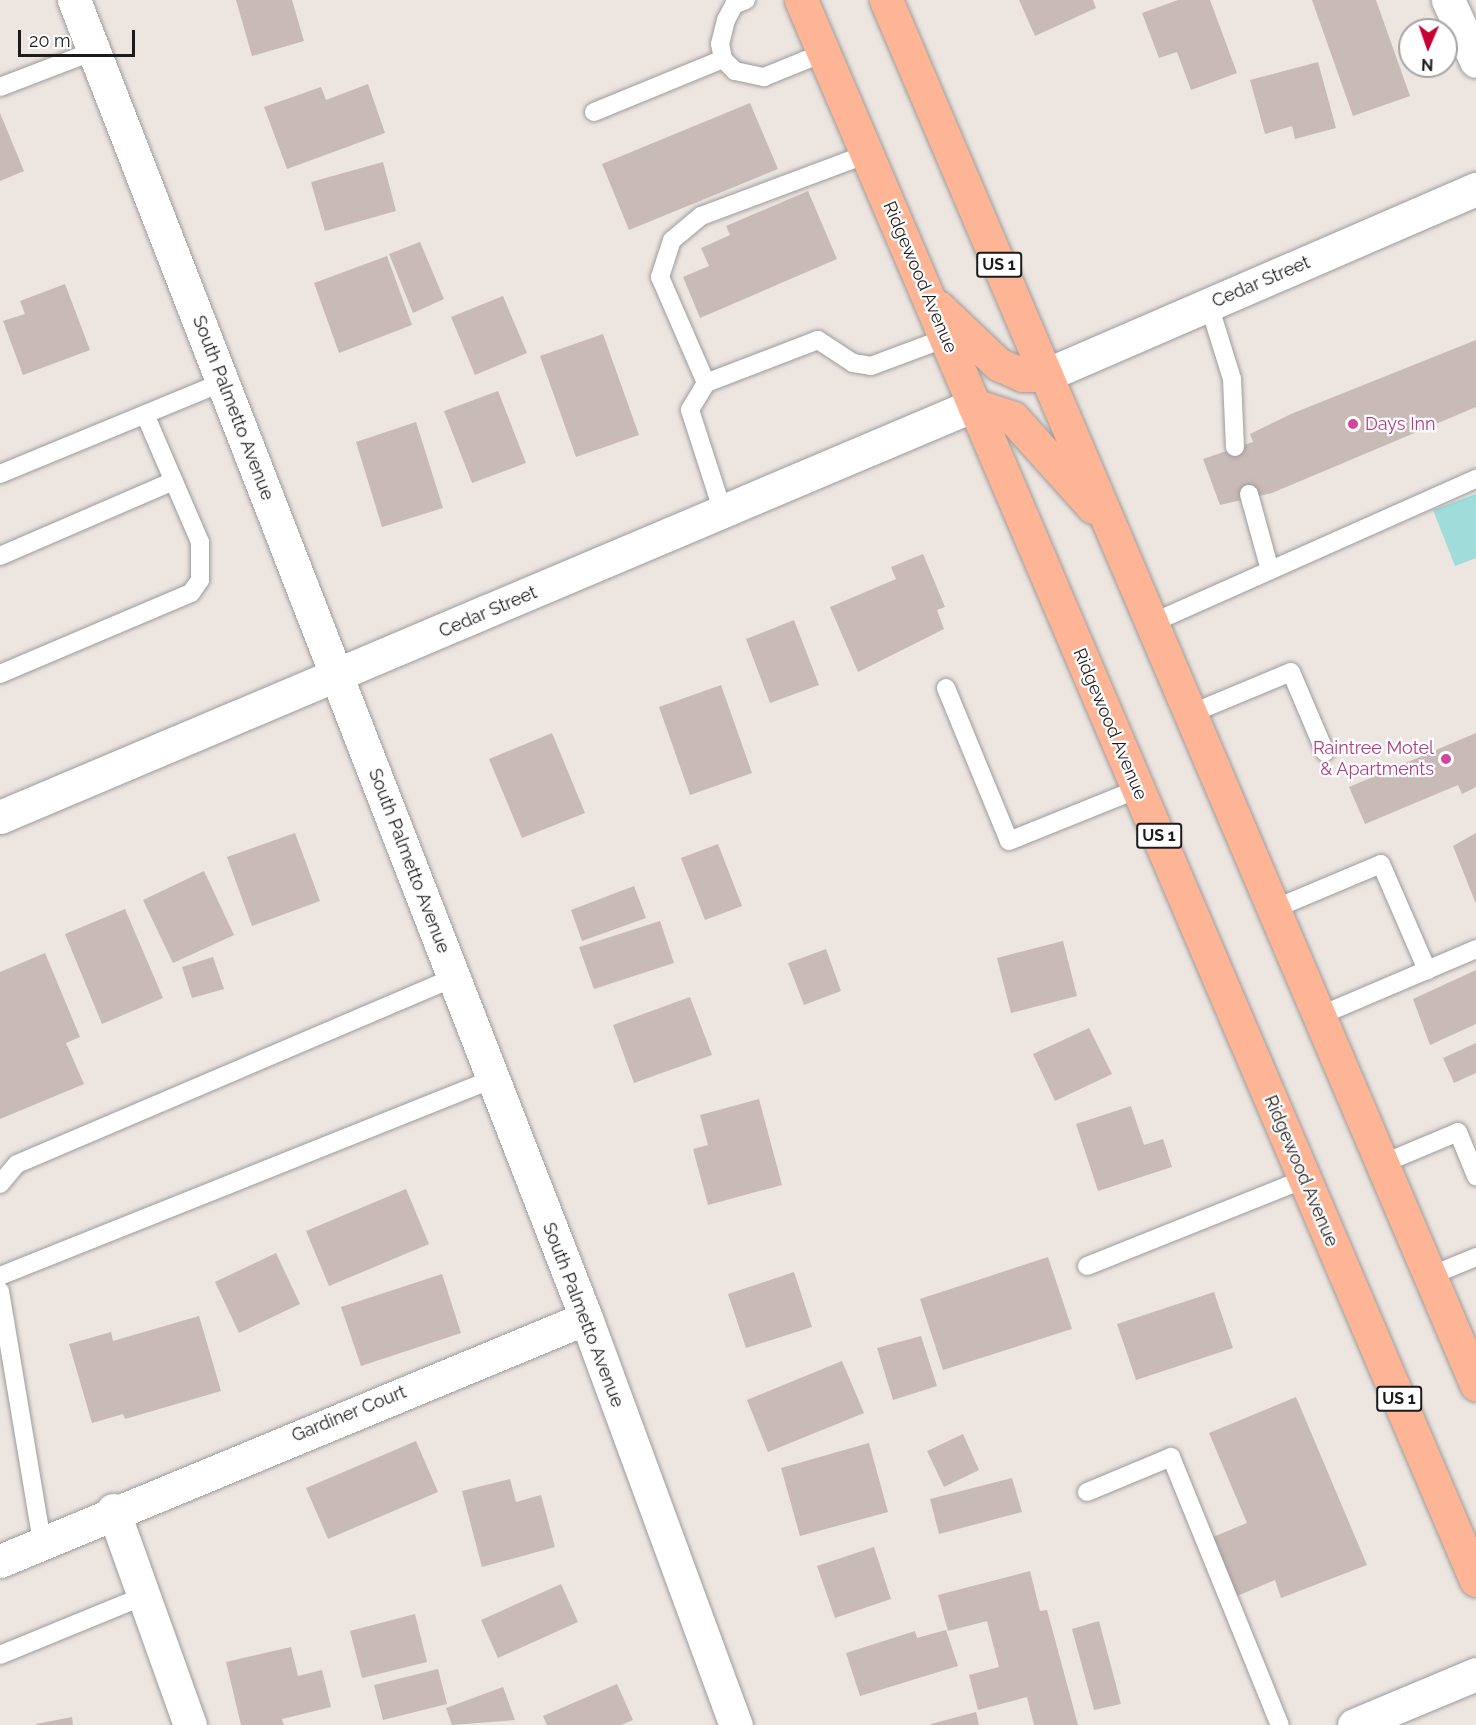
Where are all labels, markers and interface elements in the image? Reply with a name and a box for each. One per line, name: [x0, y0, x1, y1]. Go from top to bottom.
scale bar: [21, 18, 138, 56]
north arrow: [1398, 18, 1458, 78]
text: 20 m: [29, 30, 71, 51]
text: N: [1421, 55, 1434, 74]
street label: Ridgewood Avenue: [878, 198, 962, 356]
road number: US 1: [975, 252, 1023, 278]
street label: Cedar Street: [1209, 252, 1313, 312]
street label: South Palmetto Avenue: [188, 312, 278, 504]
place label: Days Inn: [1365, 413, 1436, 435]
marker: Days Inn: [1346, 417, 1360, 431]
street label: Cedar Street: [436, 582, 540, 642]
street label: Ridgewood Avenue: [1068, 645, 1152, 803]
place label: Raintree Motel & Apartments: [1313, 738, 1434, 780]
marker: Raintree Motel & Apartments: [1439, 752, 1453, 766]
street label: South Palmetto Avenue: [364, 765, 454, 957]
road number: US 1: [1135, 823, 1183, 849]
street label: Ridgewood Avenue: [1259, 1092, 1343, 1250]
street label: South Palmetto Avenue: [538, 1219, 628, 1411]
street label: Gardiner Court: [288, 1381, 410, 1447]
road number: US 1: [1375, 1386, 1423, 1412]

